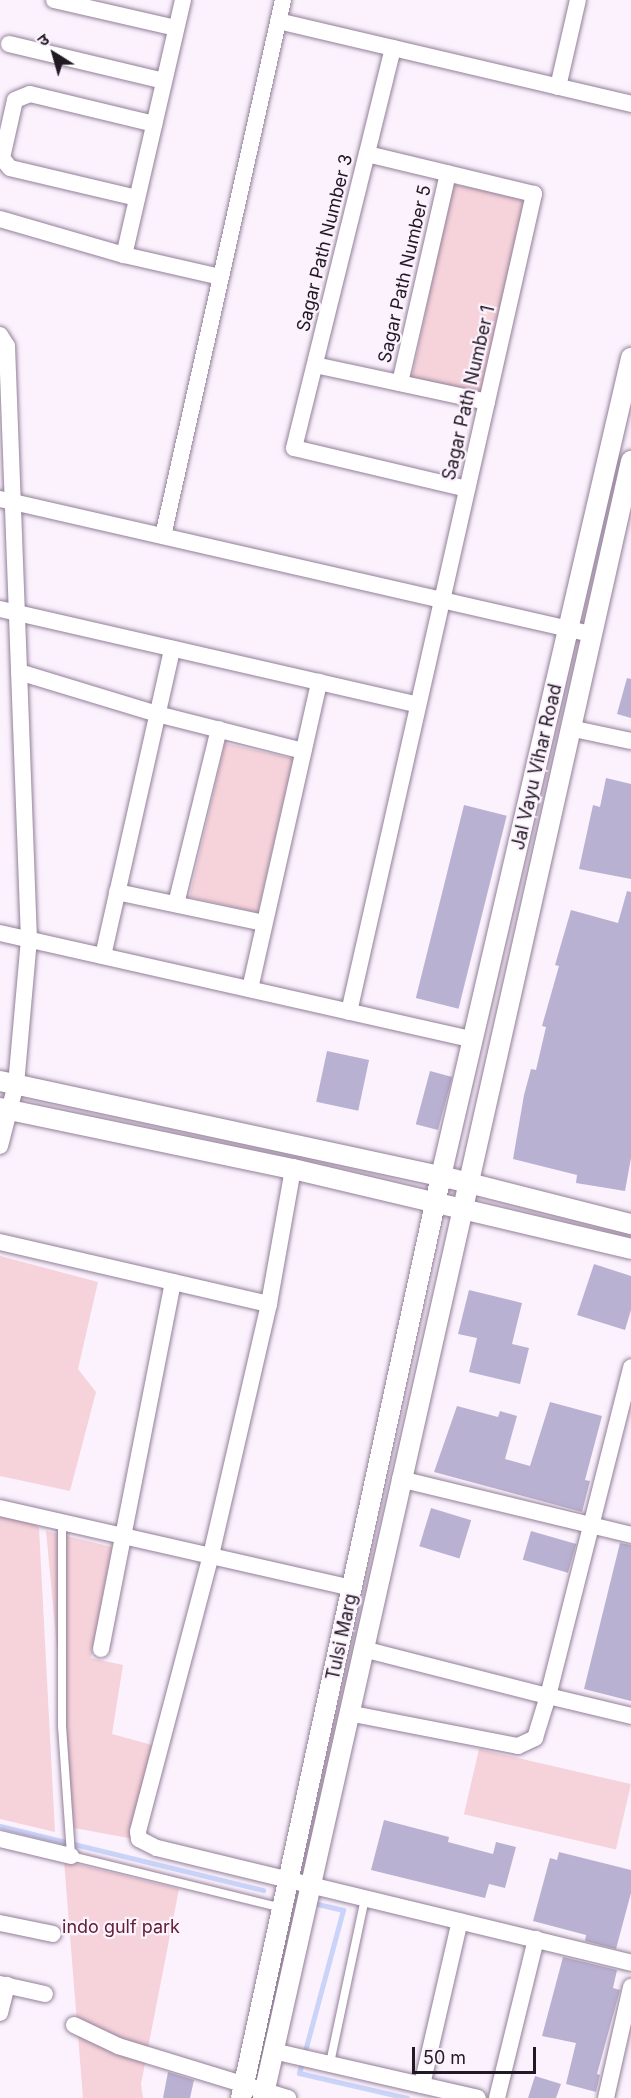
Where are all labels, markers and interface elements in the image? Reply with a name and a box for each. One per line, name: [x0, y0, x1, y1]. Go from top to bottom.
north arrow: [24, 24, 84, 84]
text: उ: [33, 29, 53, 50]
street label: Sagar Path Number 3: [292, 152, 358, 334]
street label: Sagar Path Number 5: [374, 183, 436, 365]
street label: Sagar Path Number 1: [438, 304, 500, 482]
street label: Jal Vayu Vihar Road: [507, 682, 567, 852]
street label: Tulsi Marg: [322, 1592, 362, 1682]
park label: indo gulf park: [62, 1916, 180, 1938]
scale bar: [415, 2035, 540, 2073]
text: 50 m: [423, 2047, 466, 2068]

